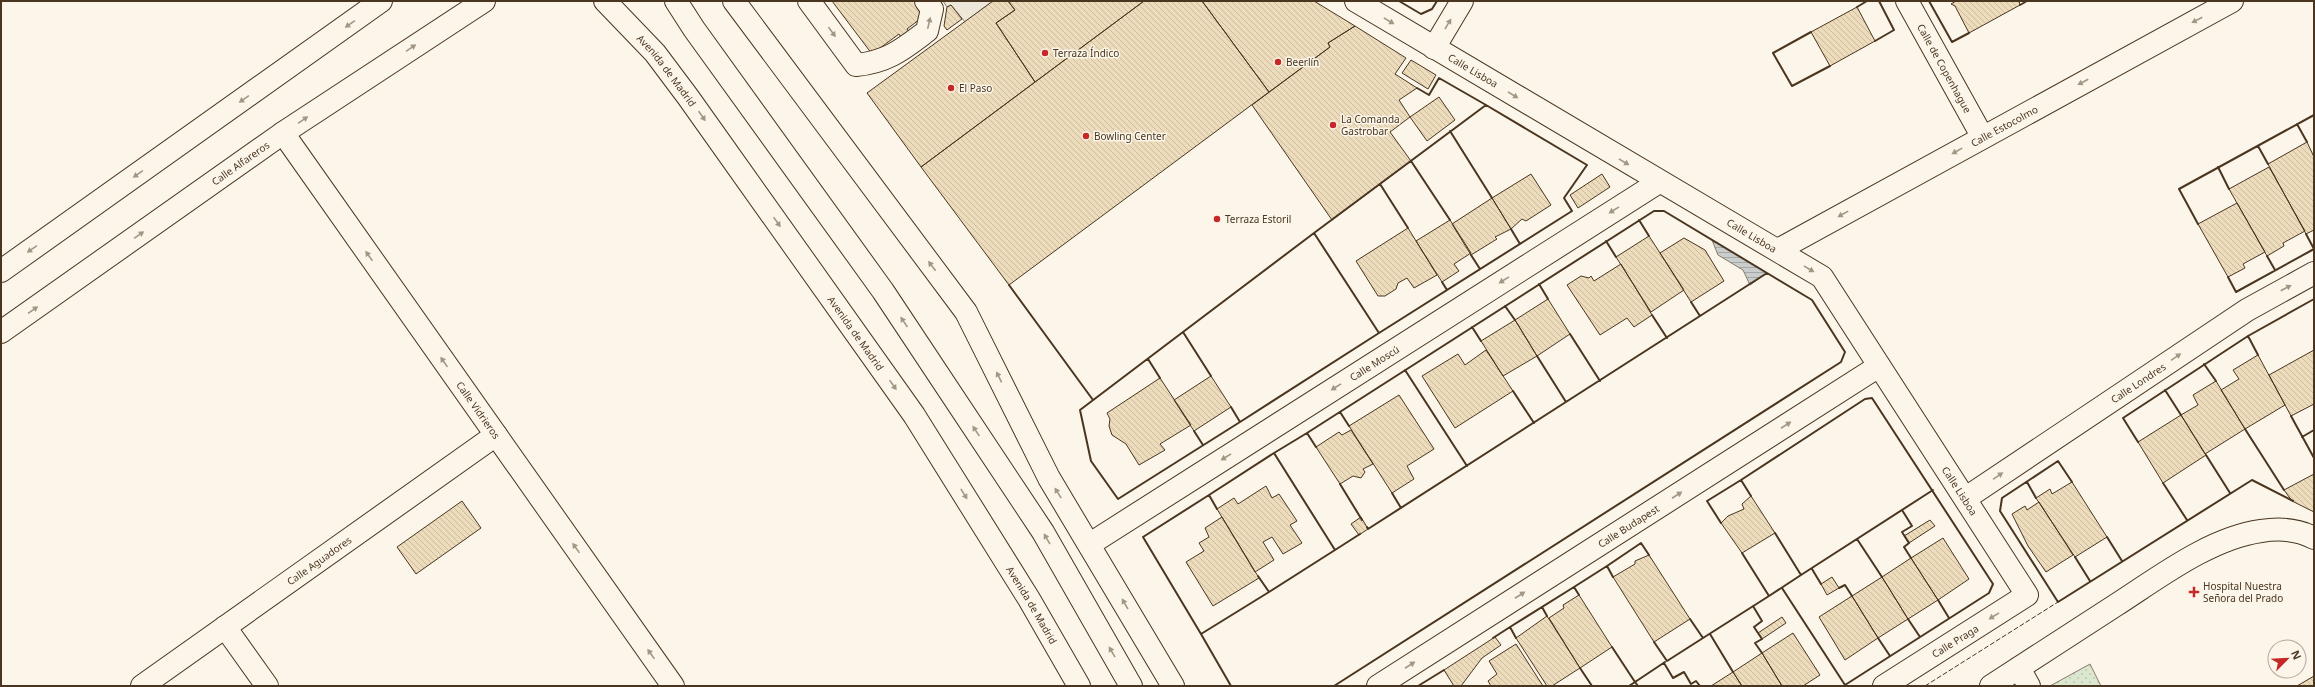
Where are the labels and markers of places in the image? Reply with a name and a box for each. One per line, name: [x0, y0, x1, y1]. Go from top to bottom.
place label: Terraza Índico: [1053, 46, 1119, 60]
marker: Terraza Índico: [1040, 48, 1050, 58]
place label: Beerlín: [1286, 55, 1319, 69]
marker: Beerlín: [1273, 57, 1283, 67]
place label: El Paso: [959, 81, 992, 95]
marker: El Paso: [946, 83, 956, 93]
place label: La Comanda Gastrobar: [1341, 112, 1400, 138]
marker: La Comanda Gastrobar: [1328, 120, 1338, 130]
place label: Bowling Center: [1094, 129, 1166, 143]
marker: Bowling Center: [1081, 131, 1091, 141]
place label: Terraza Estoril: [1225, 212, 1291, 226]
marker: Terraza Estoril: [1212, 214, 1222, 224]
place label: Hospital Nuestra Señora del Prado: [2203, 579, 2283, 605]
marker: Hospital Nuestra Señora del Prado: [2188, 586, 2200, 598]

